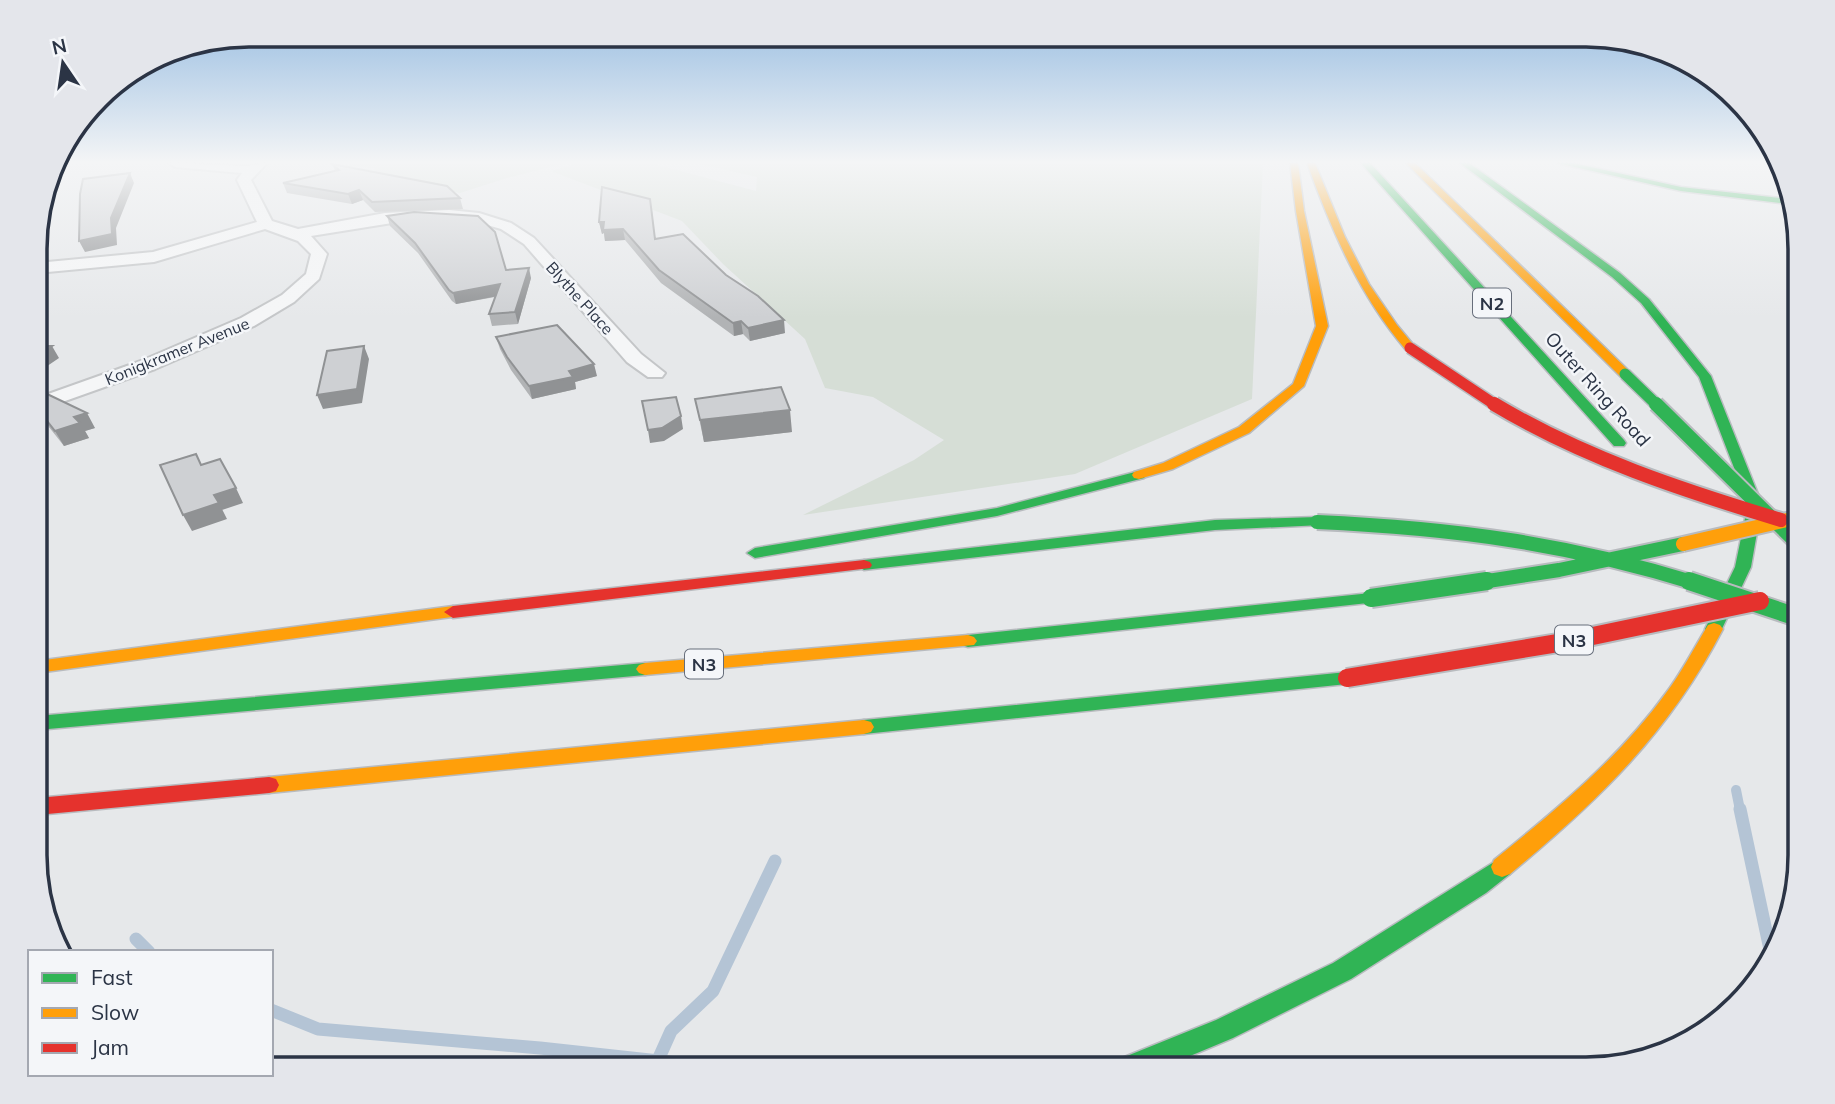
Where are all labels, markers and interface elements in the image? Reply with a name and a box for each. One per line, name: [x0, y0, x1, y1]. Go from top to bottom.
north arrow: [28, 28, 98, 98]
text: N: [49, 33, 69, 60]
street label: Blythe Place: [542, 257, 618, 339]
road number: N2: [1473, 288, 1511, 318]
street label: Konigkramer Avenue: [102, 313, 252, 389]
street label: Outer Ring Road: [1540, 327, 1656, 451]
road number: N3: [1555, 626, 1593, 654]
road number: N3: [685, 650, 723, 678]
legend: [28, 950, 273, 1076]
text: Fast: [91, 964, 133, 990]
text: Slow: [91, 999, 139, 1025]
text: Jam: [91, 1034, 129, 1060]

